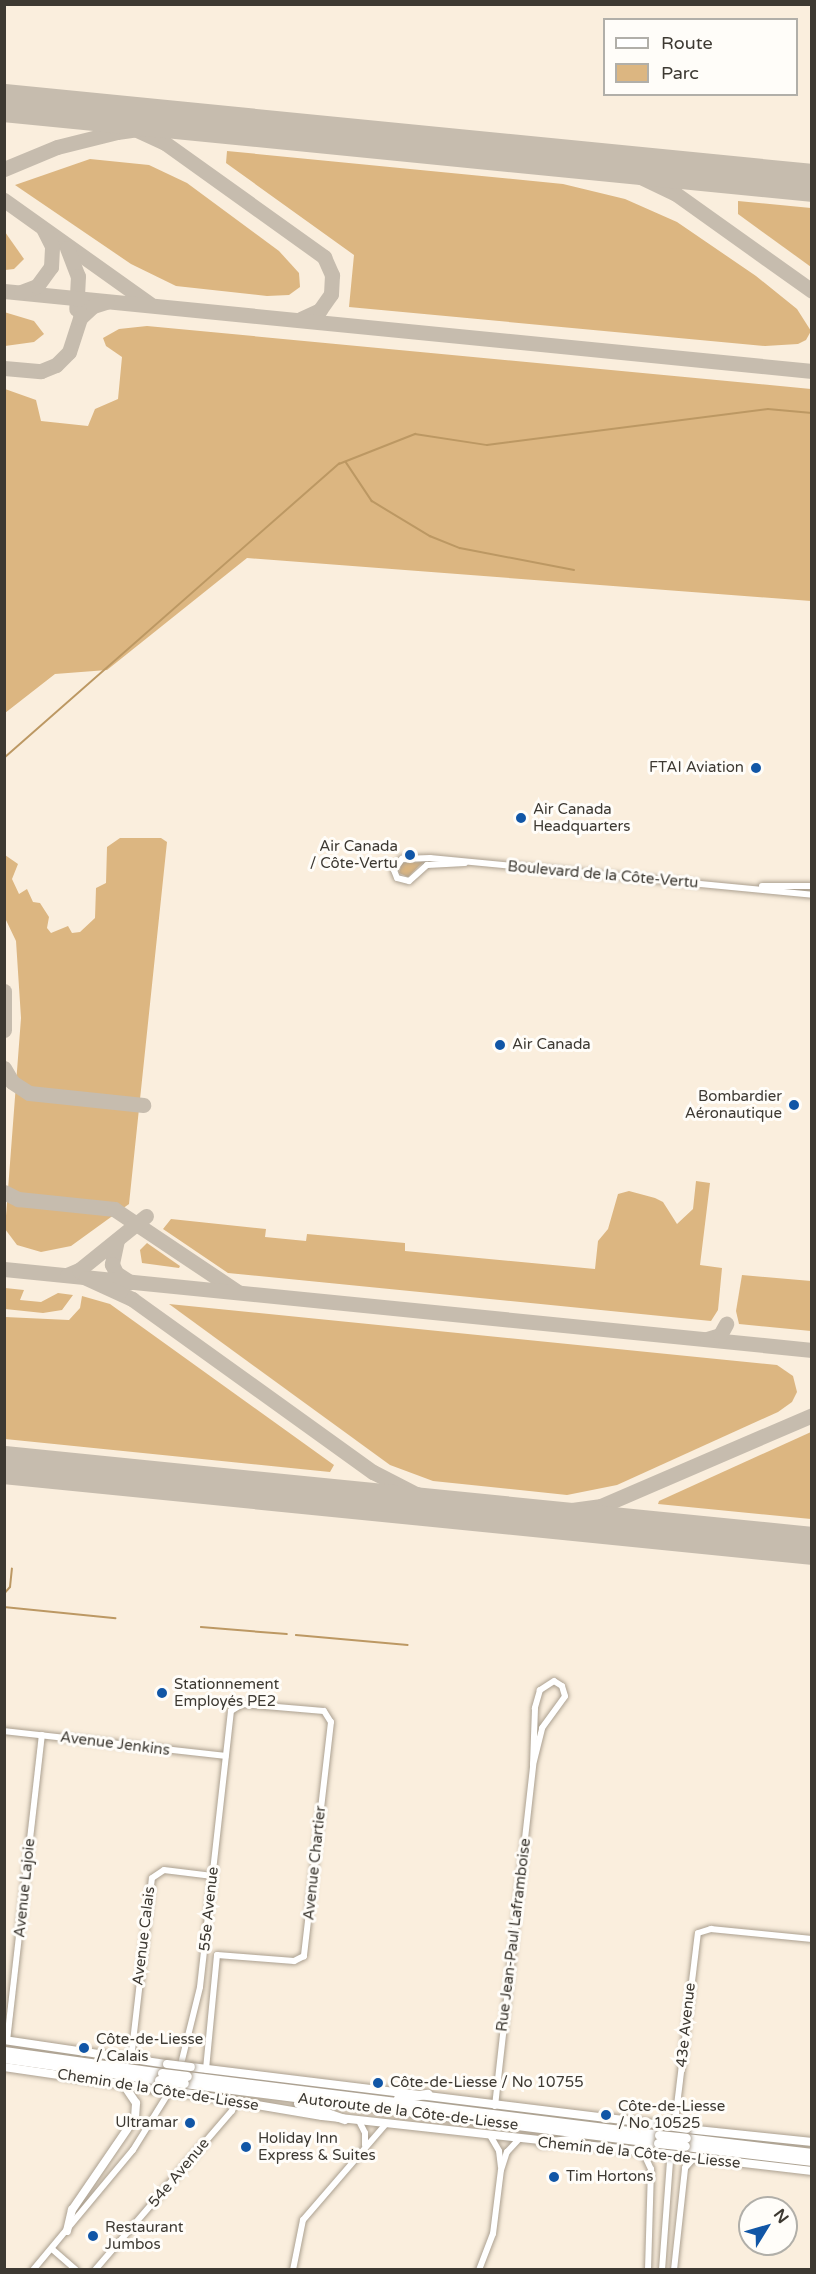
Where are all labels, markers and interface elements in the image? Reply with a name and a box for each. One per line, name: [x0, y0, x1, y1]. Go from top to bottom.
legend: [603, 18, 798, 96]
text: Route: [661, 32, 713, 54]
text: Parc: [661, 62, 699, 84]
place label: FTAI Aviation: [649, 759, 744, 777]
marker: FTAI Aviation: [749, 761, 763, 775]
place label: Air Canada Headquarters: [533, 800, 630, 835]
marker: Air Canada Headquarters: [514, 811, 528, 825]
place label: Air Canada / Côte-Vertu: [310, 837, 398, 872]
marker: Air Canada / Côte-Vertu: [403, 848, 417, 862]
street label: Boulevard de la Côte-Vertu: [507, 858, 699, 892]
place label: Air Canada: [512, 1036, 591, 1054]
marker: Air Canada: [493, 1038, 507, 1052]
place label: Bombardier Aéronautique: [685, 1087, 782, 1122]
marker: Bombardier Aéronautique: [787, 1098, 801, 1112]
place label: Stationnement Employés PE2: [174, 1675, 279, 1710]
marker: Stationnement Employés PE2: [155, 1686, 169, 1700]
street label: Avenue Jenkins: [59, 1728, 171, 1760]
street label: Avenue Chartier: [300, 1805, 330, 1921]
street label: Avenue Lajoie: [11, 1837, 39, 1939]
street label: Rue Jean-Paul Laframboise: [493, 1837, 535, 2033]
street label: 55e Avenue: [196, 1866, 222, 1952]
street label: Avenue Calais: [129, 1886, 159, 1986]
street label: 43e Avenue: [673, 1982, 699, 2068]
place label: Côte-de-Liesse / Calais: [96, 2030, 203, 2065]
marker: Côte-de-Liesse / Calais: [77, 2041, 91, 2055]
street label: Chemin de la Côte-de-Liesse: [56, 2065, 260, 2115]
place label: Côte-de-Liesse / No 10755: [390, 2074, 584, 2092]
marker: Côte-de-Liesse / No 10755: [371, 2076, 385, 2090]
street label: Autoroute de la Côte-de-Liesse: [297, 2090, 519, 2134]
place label: Côte-de-Liesse / No 10525: [618, 2097, 725, 2132]
marker: Côte-de-Liesse / No 10525: [599, 2108, 613, 2122]
place label: Ultramar: [115, 2114, 178, 2132]
marker: Ultramar: [183, 2116, 197, 2130]
place label: Holiday Inn Express & Suites: [258, 2129, 376, 2164]
street label: Chemin de la Côte-de-Liesse: [537, 2133, 741, 2173]
street label: 54e Avenue: [145, 2135, 213, 2211]
marker: Holiday Inn Express & Suites: [239, 2140, 253, 2154]
place label: Tim Hortons: [566, 2168, 653, 2186]
marker: Tim Hortons: [547, 2170, 561, 2184]
north arrow: [738, 2196, 798, 2256]
text: N: [769, 2205, 793, 2228]
place label: Restaurant Jumbos: [105, 2218, 183, 2253]
marker: Restaurant Jumbos: [86, 2229, 100, 2243]

